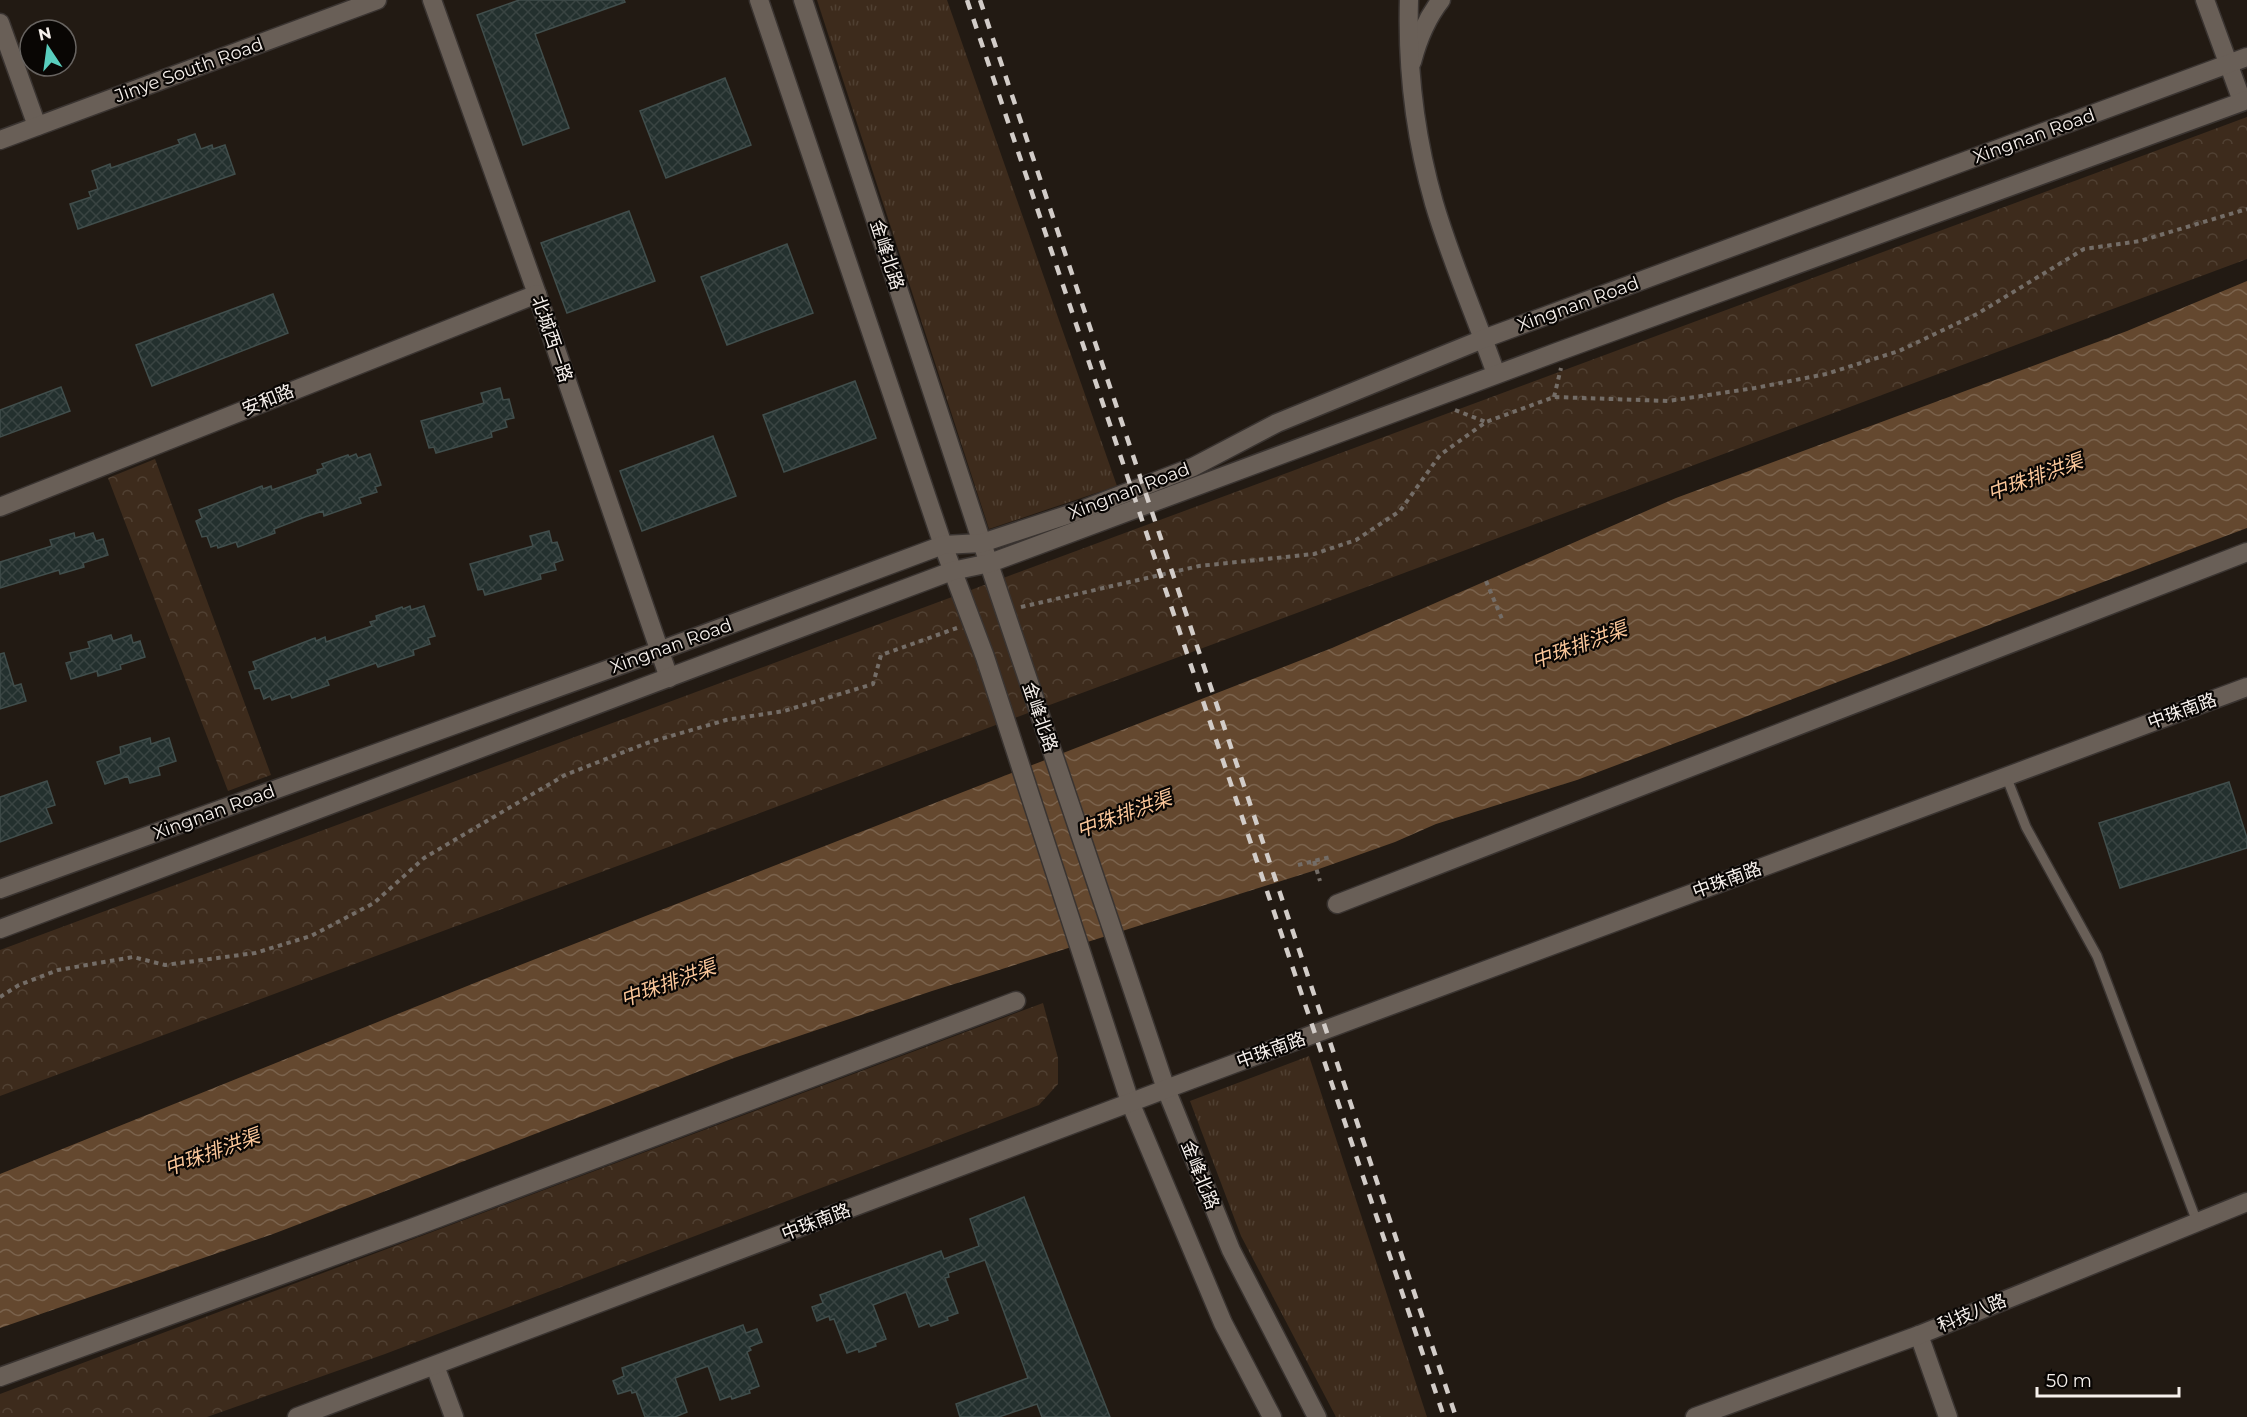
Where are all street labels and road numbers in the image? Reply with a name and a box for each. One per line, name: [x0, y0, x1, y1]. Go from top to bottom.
street label: Jinye South Road: [111, 33, 266, 107]
street label: Xingnan Road: [1970, 104, 2098, 168]
street label: 金峰北路: [865, 217, 909, 293]
street label: Xingnan Road: [1514, 272, 1642, 336]
street label: 北城西一路: [527, 293, 577, 385]
street label: 安和路: [239, 380, 297, 420]
street label: Xingnan Road: [1065, 458, 1193, 524]
street label: Xingnan Road: [607, 614, 735, 678]
street label: 金峰北路: [1018, 679, 1062, 755]
street label: 中珠南路: [2144, 688, 2220, 734]
street label: Xingnan Road: [150, 780, 278, 844]
street label: 中珠南路: [1689, 857, 1765, 903]
street label: 中珠南路: [1233, 1027, 1309, 1073]
street label: 金峰北路: [1176, 1138, 1224, 1212]
street label: 中珠南路: [778, 1199, 854, 1245]
street label: 科技八路: [1935, 1289, 2009, 1337]

